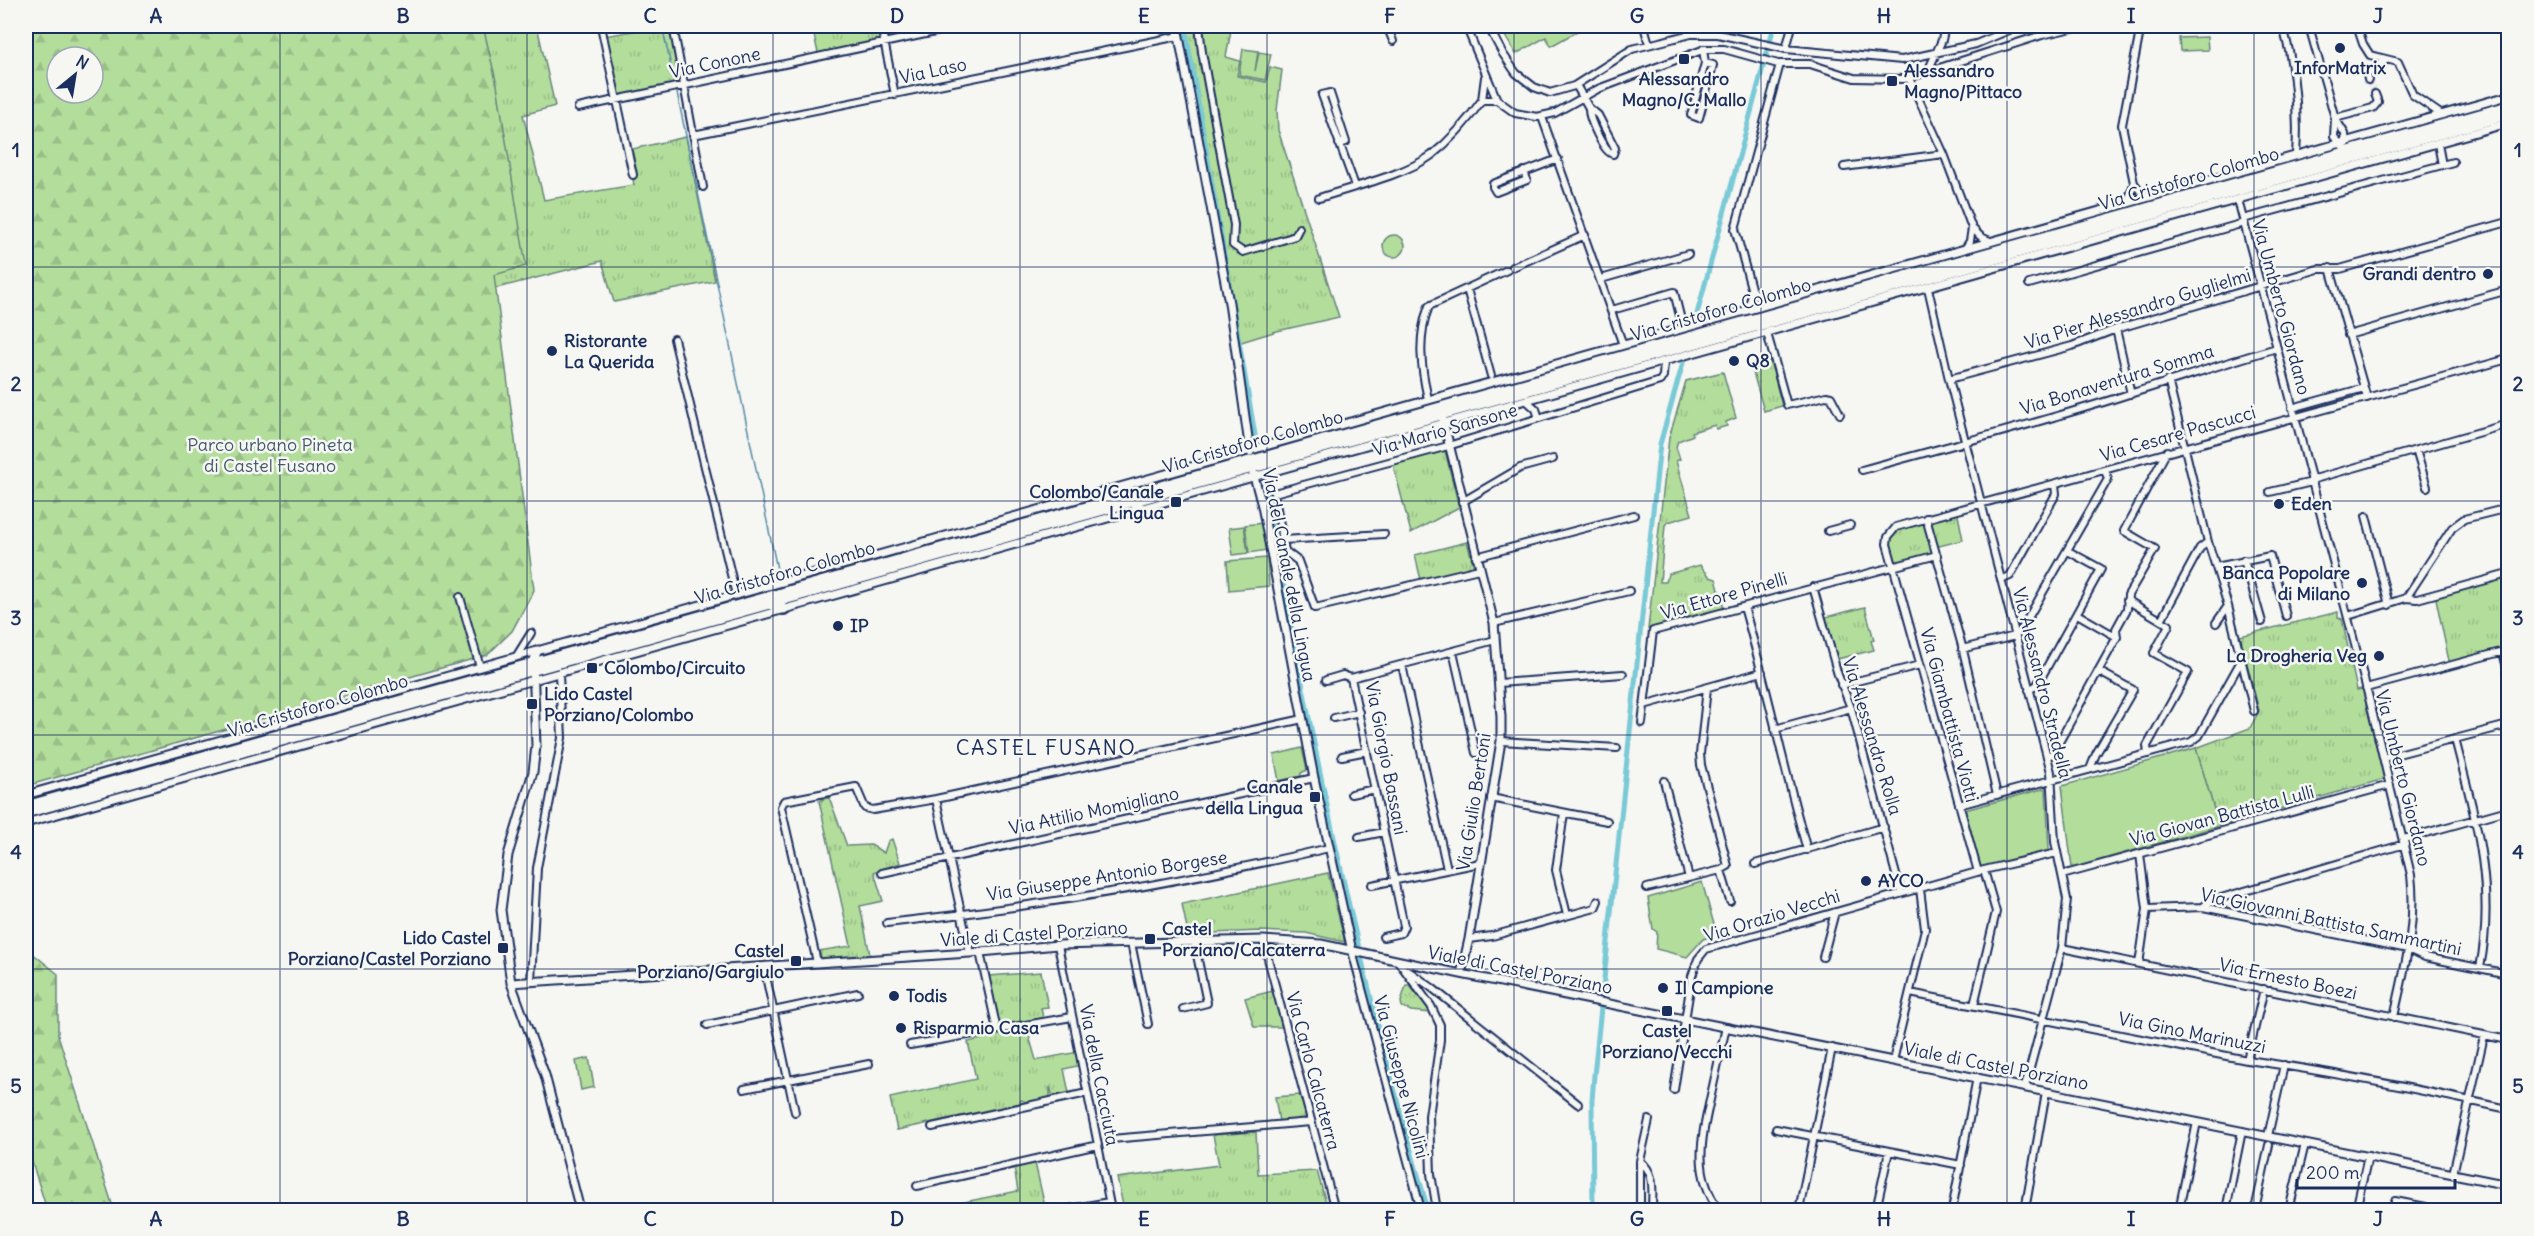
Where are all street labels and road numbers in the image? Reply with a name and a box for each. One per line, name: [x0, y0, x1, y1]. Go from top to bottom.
street label: Via Conone: [667, 42, 762, 83]
street label: Via Laso: [897, 52, 969, 89]
street label: Via Cristoforo Colombo: [2096, 142, 2282, 215]
street label: Via Umberto Giordano: [2247, 217, 2316, 397]
street label: Via Pier Alessandro Guglielmi: [2022, 263, 2254, 354]
street label: Via Cristoforo Colombo: [1628, 273, 1814, 346]
street label: Via Bonaventura Somma: [2017, 339, 2217, 420]
street label: Via Mario Sansone: [1370, 398, 1520, 461]
street label: Via Cesare Pascucci: [2097, 400, 2258, 467]
street label: Via Cristoforo Colombo: [1160, 405, 1346, 478]
street label: Via del Canale della Lingua: [1258, 466, 1321, 684]
street label: Via Cristoforo Colombo: [692, 536, 878, 609]
street label: Via Ettore Pinelli: [1658, 567, 1790, 625]
street label: Via Alessandro Stradella: [2008, 585, 2077, 781]
street label: Via Giambattista Viotti: [1915, 625, 1984, 805]
street label: Via Alessandro Rolla: [1837, 654, 1907, 818]
street label: Via Cristoforo Colombo: [225, 669, 411, 742]
street label: Via Giorgio Bassani: [1360, 679, 1413, 837]
street label: Via Umberto Giordano: [2370, 687, 2437, 868]
street label: Via Giulio Bertoni: [1451, 731, 1496, 873]
street label: Via Giovan Battista Lulli: [2127, 780, 2317, 851]
street label: Via Attilio Momigliano: [1007, 781, 1181, 840]
street label: Via Giuseppe Antonio Borgese: [985, 845, 1229, 906]
street label: Via Giovanni Battista Sammartini: [2199, 883, 2464, 960]
street label: Via Orazio Vecchi: [1701, 884, 1843, 947]
street label: Viale di Castel Porziano: [939, 915, 1128, 952]
street label: Viale di Castel Porziano: [1426, 940, 1615, 999]
street label: Via Ernesto Boezi: [2217, 953, 2359, 1004]
street label: Via Carlo Calcaterra: [1281, 989, 1346, 1153]
street label: Via Giuseppe Nicolini: [1369, 993, 1434, 1161]
street label: Via della Cacciuta: [1075, 1002, 1124, 1148]
street label: Via Gino Marinuzzi: [2116, 1007, 2268, 1058]
street label: Viale di Castel Porziano: [1902, 1036, 2091, 1095]

